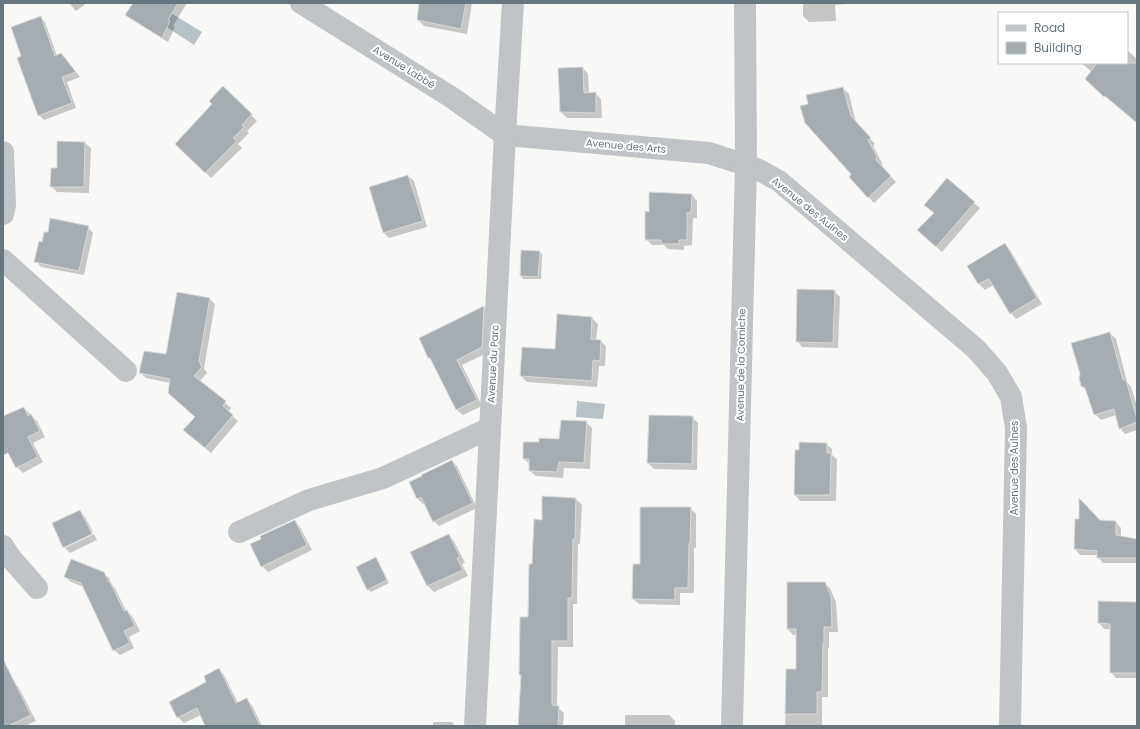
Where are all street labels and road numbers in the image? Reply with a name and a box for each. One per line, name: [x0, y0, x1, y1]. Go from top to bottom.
street label: Avenue Labbé: [370, 42, 438, 92]
street label: Avenue des Arts: [585, 135, 667, 157]
street label: Avenue des Aulnes: [769, 173, 851, 245]
street label: Avenue de la Corniche: [733, 308, 749, 422]
street label: Avenue du Parc: [483, 324, 503, 404]
street label: Avenue des Aulnes: [1007, 421, 1022, 515]

